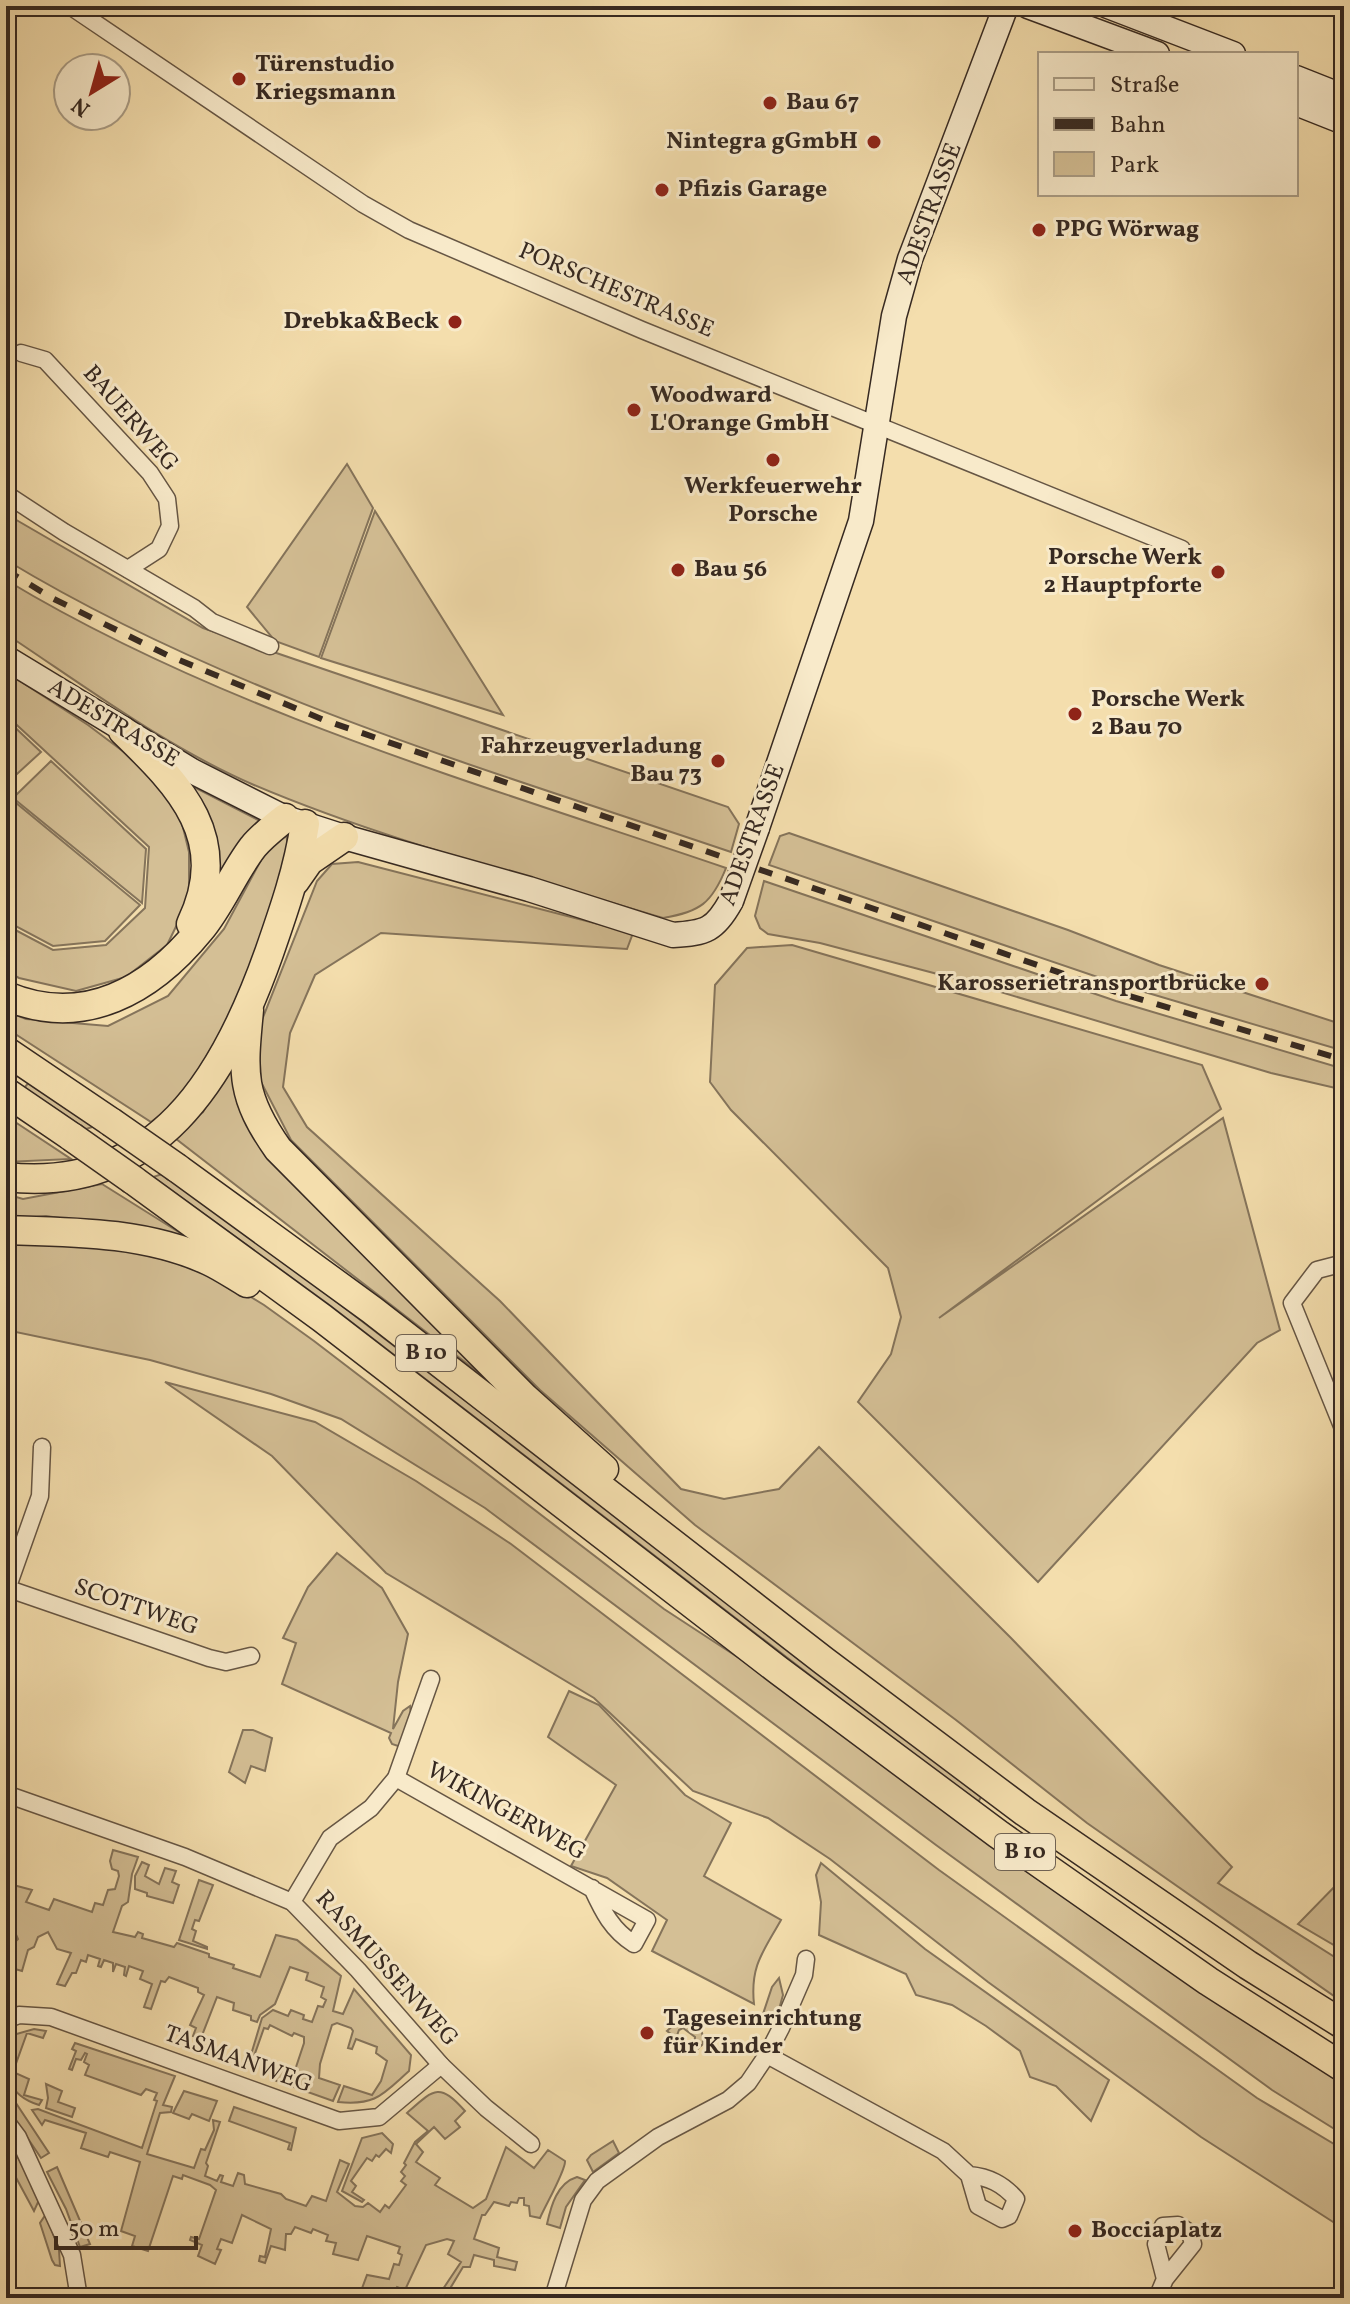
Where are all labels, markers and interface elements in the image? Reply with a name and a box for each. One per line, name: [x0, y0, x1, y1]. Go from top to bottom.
place label: Türenstudio Kriegsmann: [255, 48, 396, 110]
north arrow: [52, 52, 132, 132]
legend: [1038, 52, 1298, 196]
text: Straße: [1110, 69, 1179, 103]
marker: Türenstudio Kriegsmann: [230, 70, 248, 88]
place label: Bau 67: [786, 86, 859, 120]
text: N: [66, 89, 97, 123]
marker: Bau 67: [761, 94, 779, 112]
text: Bahn: [1110, 109, 1166, 143]
place label: Nintegra gGmbH: [666, 125, 858, 159]
marker: Nintegra gGmbH: [865, 133, 883, 151]
street label: ADESTRASSE: [889, 138, 971, 290]
text: Park: [1110, 149, 1159, 183]
place label: Pfizis Garage: [678, 173, 827, 207]
marker: Pfizis Garage: [653, 181, 671, 199]
place label: PPG Wörwag: [1055, 213, 1199, 247]
marker: PPG Wörwag: [1030, 221, 1048, 239]
street label: PORSCHESTRASSE: [513, 234, 719, 348]
place label: Drebka&Beck: [283, 305, 439, 339]
marker: Drebka&Beck: [446, 313, 464, 331]
street label: BAUERWEG: [74, 358, 186, 480]
place label: Woodward L'Orange GmbH: [650, 379, 829, 441]
marker: Woodward L'Orange GmbH: [625, 401, 643, 419]
marker: Werkfeuerwehr Porsche: [764, 451, 782, 469]
place label: Werkfeuerwehr Porsche: [684, 470, 862, 532]
place label: Porsche Werk 2 Hauptpforte: [1043, 541, 1202, 603]
place label: Bau 56: [694, 553, 767, 587]
marker: Bau 56: [669, 561, 687, 579]
marker: Porsche Werk 2 Hauptpforte: [1209, 563, 1227, 581]
street label: ADESTRASSE: [40, 671, 186, 777]
place label: Porsche Werk 2 Bau 70: [1091, 683, 1245, 745]
marker: Porsche Werk 2 Bau 70: [1066, 705, 1084, 723]
place label: Fahrzeugverladung Bau 73: [481, 730, 702, 792]
marker: Fahrzeugverladung Bau 73: [709, 752, 727, 770]
street label: ADESTRASSE: [712, 759, 794, 911]
place label: Karosserietransportbrücke: [937, 967, 1246, 1001]
marker: Karosserietransportbrücke: [1253, 975, 1271, 993]
road number: B 10: [396, 1335, 456, 1371]
street label: SCOTTWEG: [69, 1571, 203, 1645]
street label: WIKINGERWEG: [420, 1754, 592, 1870]
road number: B 10: [995, 1834, 1055, 1870]
street label: RASMUSSENWEG: [306, 1883, 466, 2055]
place label: Tageseinrichtung für Kinder: [663, 2002, 862, 2064]
street label: TASMANWEG: [159, 2017, 317, 2103]
marker: Tageseinrichtung für Kinder: [638, 2024, 656, 2042]
scale bar: [56, 2200, 196, 2250]
text: 50 m: [68, 2213, 120, 2247]
place label: Bocciaplatz: [1091, 2214, 1222, 2248]
marker: Bocciaplatz: [1066, 2222, 1084, 2240]

